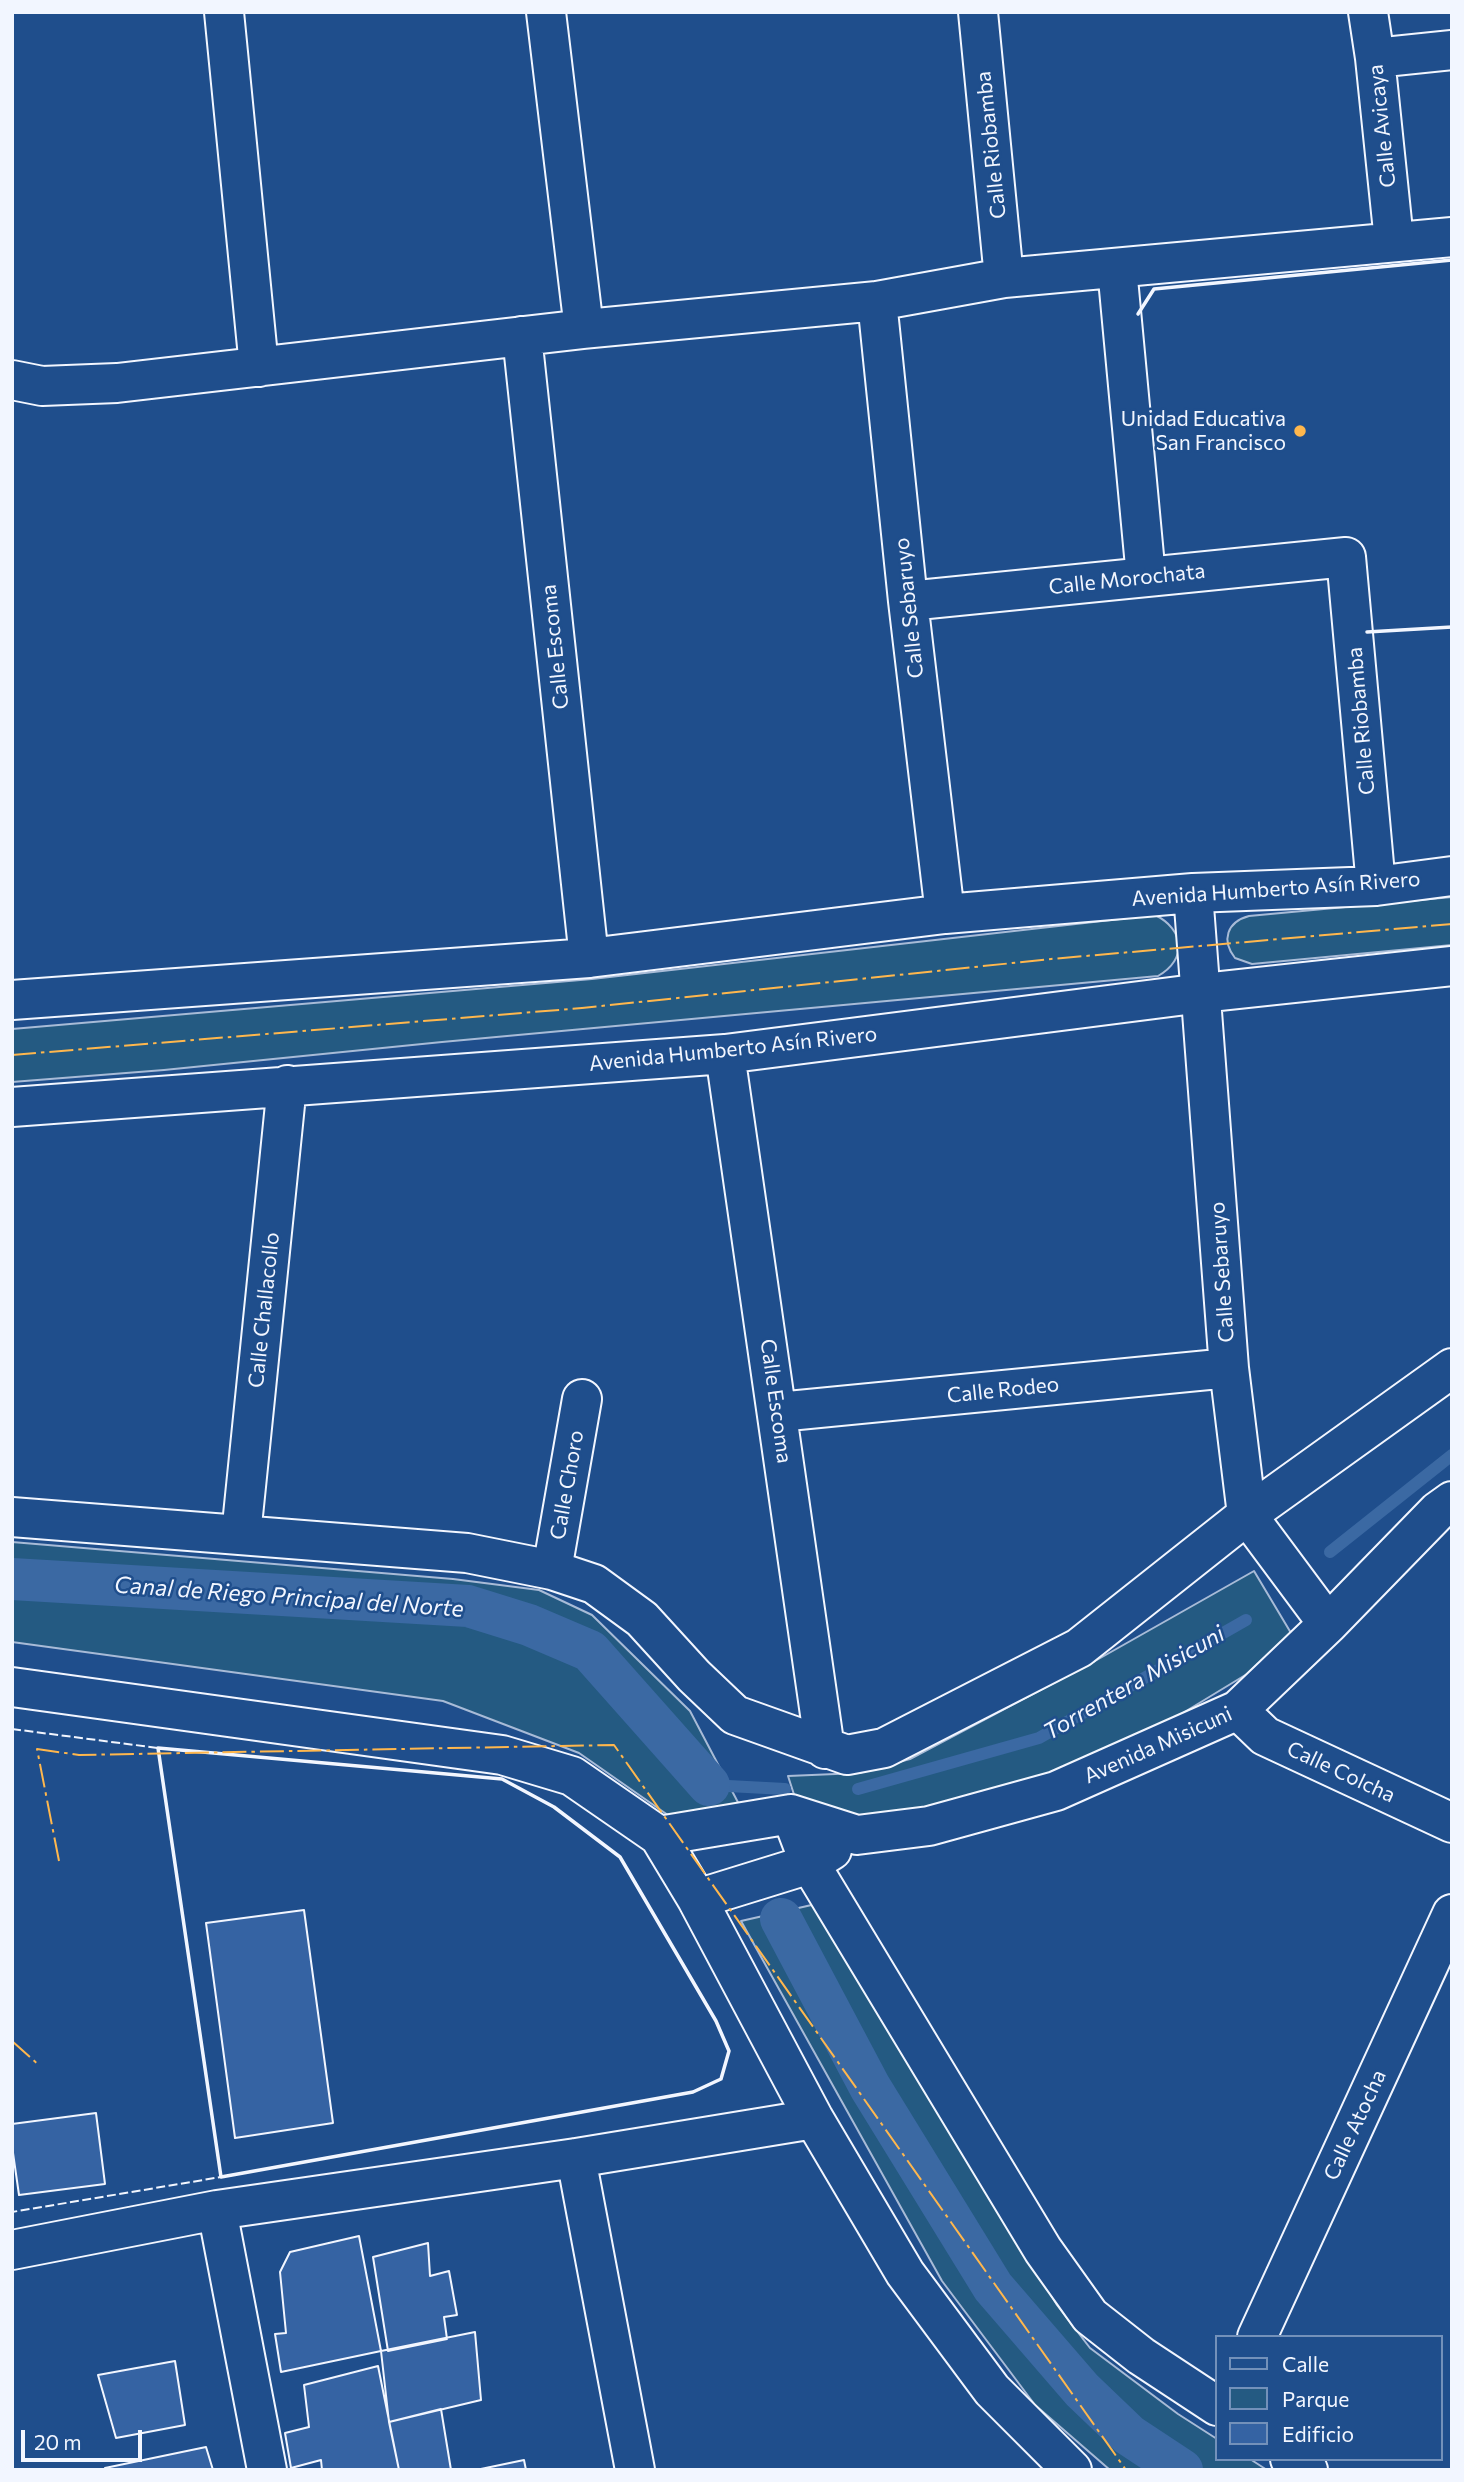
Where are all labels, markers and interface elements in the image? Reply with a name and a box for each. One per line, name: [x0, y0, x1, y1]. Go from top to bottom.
street label: Calle Avicaya: [1363, 63, 1401, 189]
street label: Calle Riobamba: [971, 70, 1011, 220]
place label: Unidad Educativa San Francisco: [1121, 406, 1286, 456]
marker: Unidad Educativa San Francisco: [1292, 423, 1308, 439]
street label: Calle Sebaruyo: [889, 537, 929, 679]
street label: Calle Morochata: [1047, 558, 1207, 600]
street label: Calle Escoma: [536, 583, 574, 711]
street label: Calle Riobamba: [1342, 646, 1380, 796]
street label: Avenida Humberto Asín Rivero: [1131, 866, 1421, 912]
street label: Avenida Humberto Asín Rivero: [588, 1021, 878, 1077]
street label: Calle Sebaruyo: [1205, 1201, 1239, 1343]
street label: Calle Challacollo: [243, 1231, 285, 1389]
street label: Calle Escoma: [755, 1337, 797, 1465]
street label: Calle Rodeo: [946, 1372, 1060, 1408]
street label: Calle Choro: [545, 1428, 589, 1542]
water label: Canal de Riego Principal del Norte: [113, 1571, 465, 1623]
water label: Torrentera Misicuni: [1039, 1620, 1229, 1746]
street label: Avenida Misicuni: [1080, 1701, 1236, 1789]
street label: Calle Colcha: [1283, 1736, 1399, 1808]
street label: Calle Atocha: [1318, 2066, 1392, 2184]
legend: [1216, 2335, 1443, 2461]
text: Calle: [1282, 2351, 1329, 2376]
text: Parque: [1282, 2386, 1349, 2411]
scale bar: [24, 2416, 145, 2460]
text: Edificio: [1282, 2421, 1354, 2446]
text: 20 m: [34, 2429, 82, 2454]

